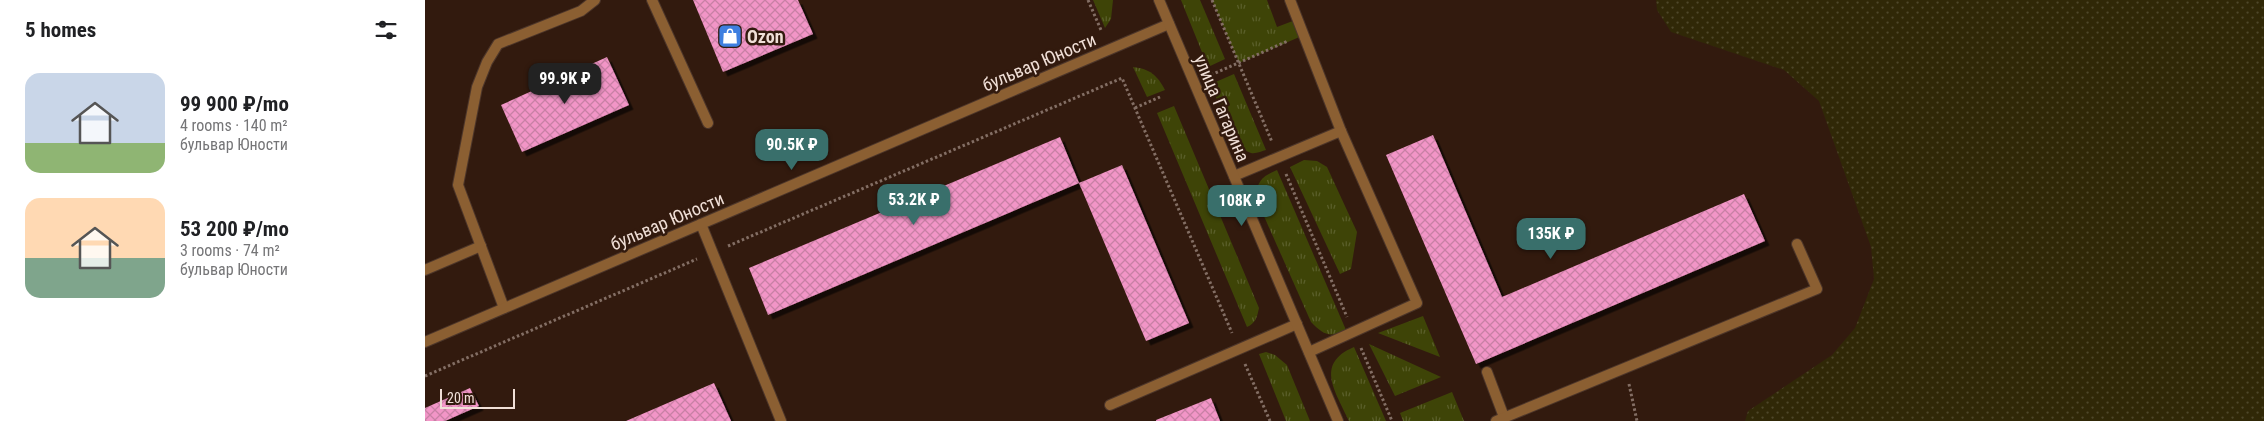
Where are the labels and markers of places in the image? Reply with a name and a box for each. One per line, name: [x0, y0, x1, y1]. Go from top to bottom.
shop icon: Ozon: [717, 23, 743, 49]
place label: Ozon: [747, 26, 784, 47]
pin: 99.9K ₽: [519, 62, 611, 105]
pin: 90.5K ₽: [746, 128, 838, 171]
pin: 53.2K ₽: [868, 184, 960, 226]
pin: 108K ₽: [1201, 184, 1283, 227]
pin: 135K ₽: [1510, 218, 1592, 260]

